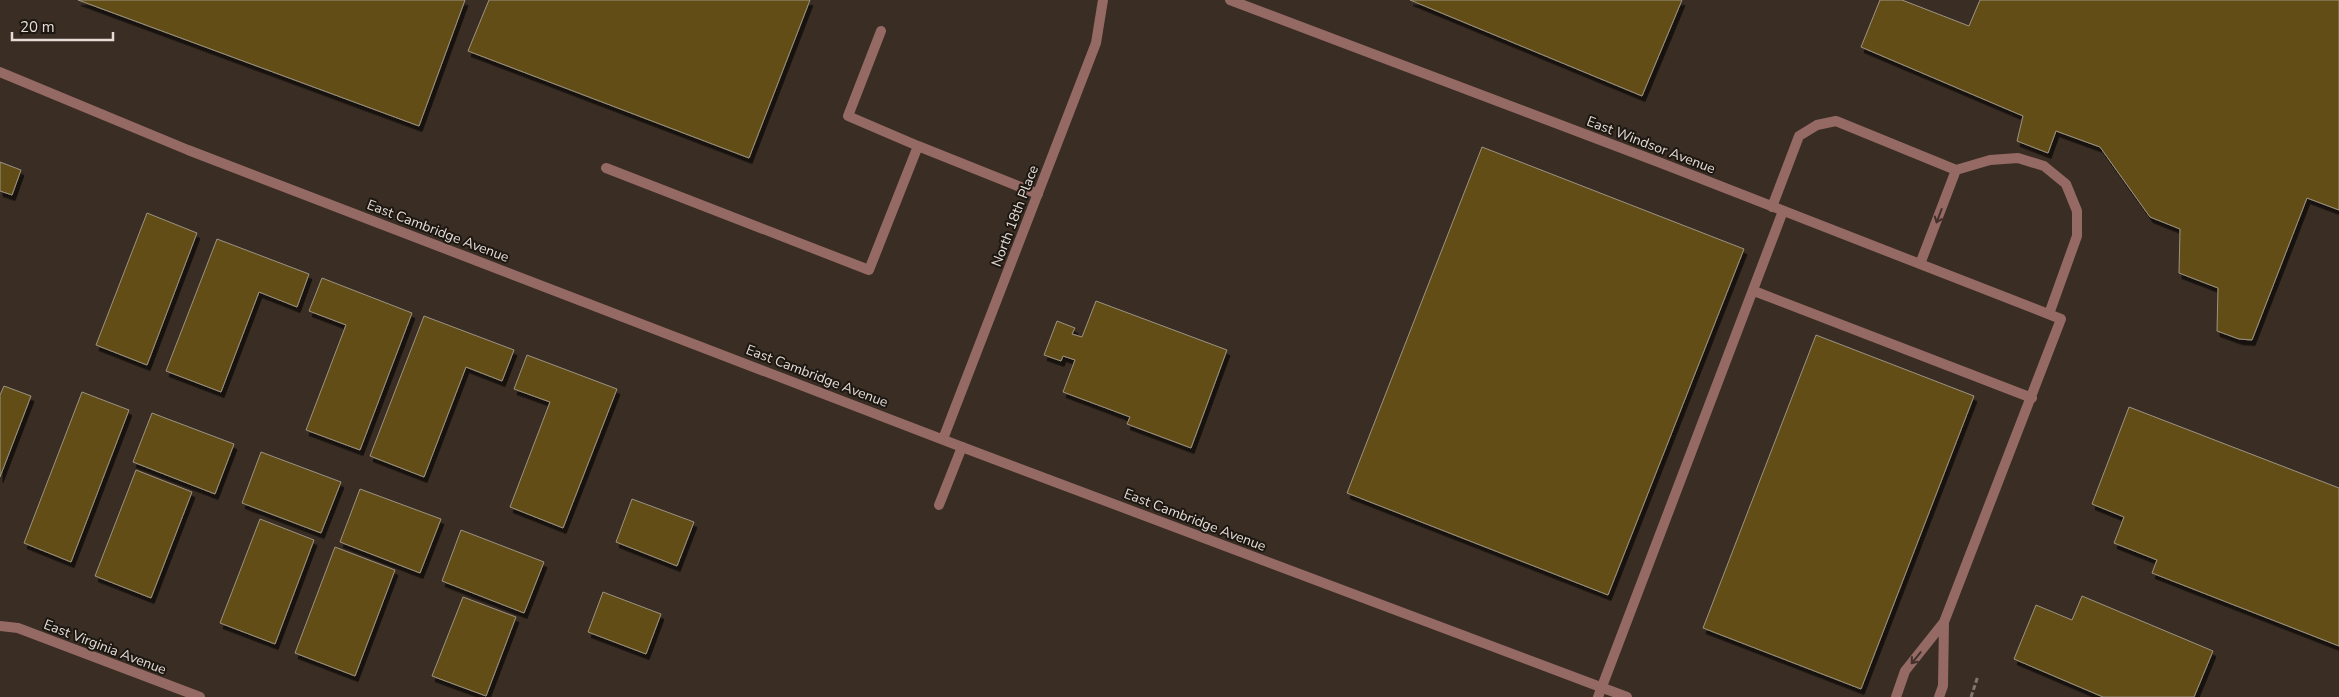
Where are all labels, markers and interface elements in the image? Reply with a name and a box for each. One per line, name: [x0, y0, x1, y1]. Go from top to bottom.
scale bar: [12, 10, 114, 42]
text: 20 m: [20, 17, 55, 37]
street label: East Windsor Avenue: [1584, 112, 1718, 178]
street label: North 18th Place: [987, 162, 1043, 270]
street label: East Cambridge Avenue: [364, 195, 512, 267]
one-way arrow: [1933, 208, 1943, 223]
street label: East Cambridge Avenue: [743, 340, 891, 412]
street label: East Cambridge Avenue: [1121, 484, 1269, 556]
street label: East Virginia Avenue: [41, 615, 169, 679]
one-way arrow: [1911, 651, 1922, 664]

